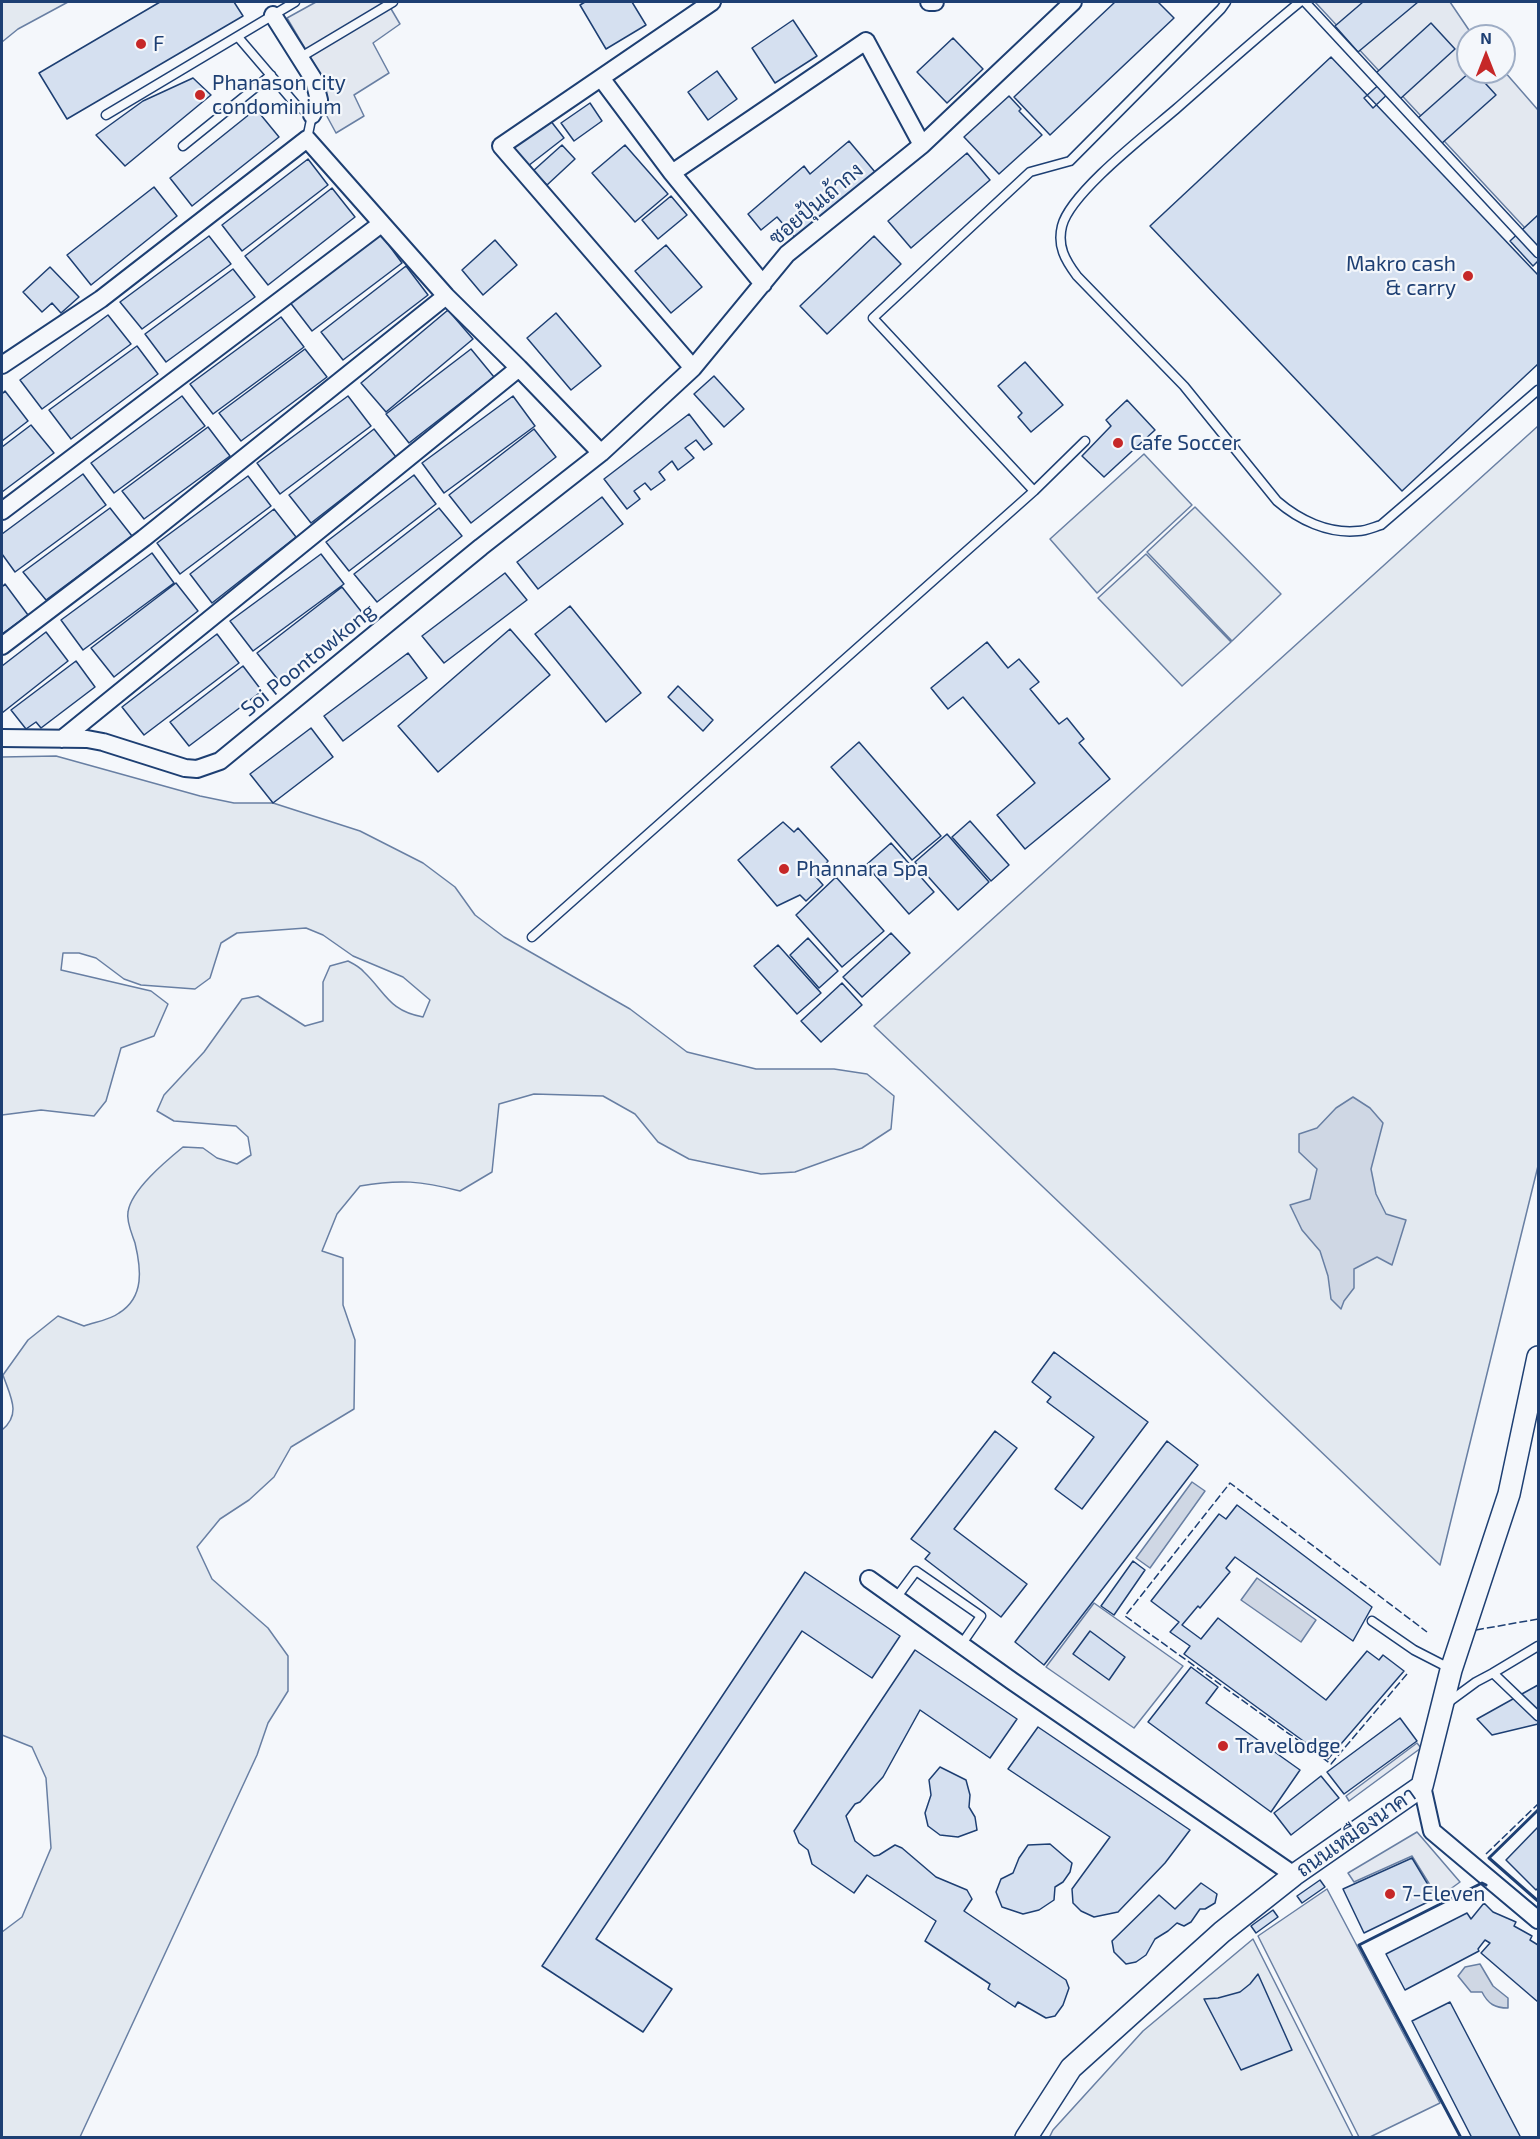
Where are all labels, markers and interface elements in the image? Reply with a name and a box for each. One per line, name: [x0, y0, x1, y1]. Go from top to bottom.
north arrow: [1456, 24, 1516, 84]
text: N: [1480, 28, 1492, 47]
place label: F: [153, 31, 164, 57]
marker: F: [134, 37, 148, 51]
place label: Phanason city condominium: [212, 70, 346, 120]
marker: Phanason city condominium: [193, 88, 207, 102]
street label: ซอยปุ้นเถ้ากง: [764, 157, 868, 251]
place label: Makro cash & carry: [1346, 251, 1456, 301]
marker: Makro cash & carry: [1461, 269, 1475, 283]
place label: Cafe Soccer: [1130, 430, 1241, 456]
marker: Cafe Soccer: [1111, 436, 1125, 450]
street label: Soi Poontowkong: [236, 598, 380, 722]
place label: Phannara Spa: [796, 856, 928, 882]
marker: Phannara Spa: [777, 862, 791, 876]
place label: Travelodge: [1235, 1733, 1341, 1759]
marker: Travelodge: [1216, 1739, 1230, 1753]
street label: ถนนเหมืองนาคา: [1291, 1782, 1421, 1882]
place label: 7-Eleven: [1402, 1881, 1485, 1907]
marker: 7-Eleven: [1383, 1887, 1397, 1901]

